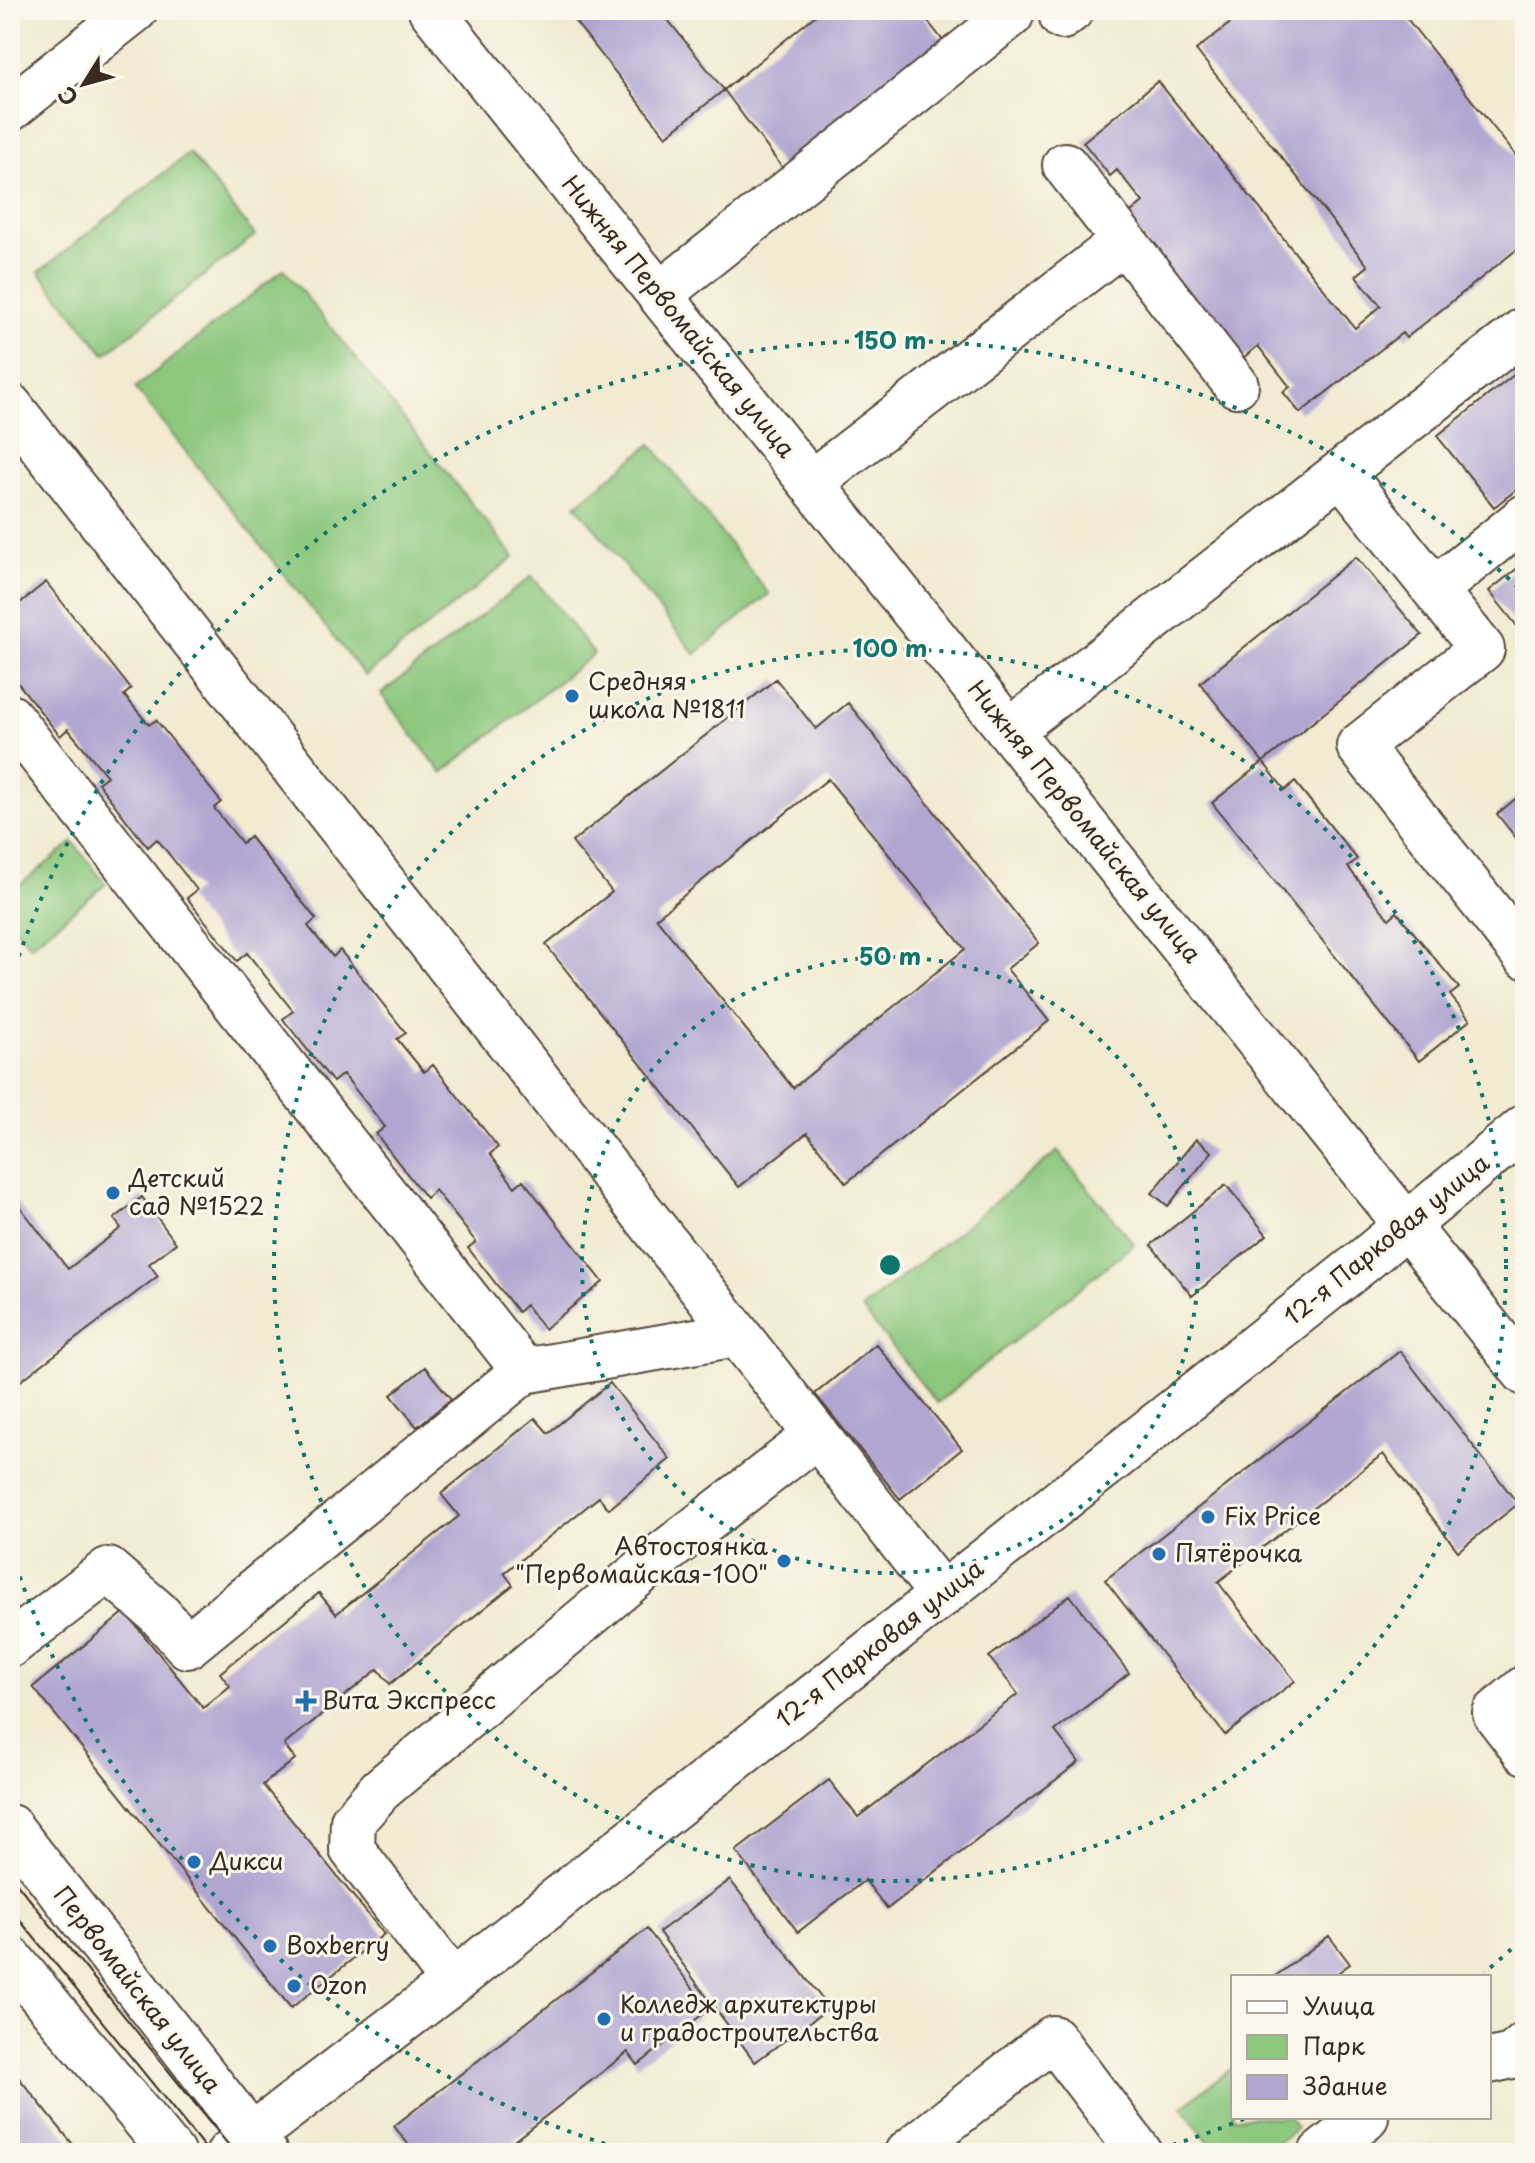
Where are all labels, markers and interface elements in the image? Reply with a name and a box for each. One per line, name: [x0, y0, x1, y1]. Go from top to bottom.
north arrow: [44, 44, 124, 124]
text: С: [49, 80, 85, 113]
street label: Нижняя Первомайская улица: [554, 167, 805, 465]
text: 150 m: [854, 321, 926, 357]
text: 100 m: [853, 629, 927, 665]
place label: Средняя школа №1811: [588, 662, 745, 726]
street label: Нижняя Первомайская улица: [960, 672, 1211, 970]
marker: Средняя школа №1811: [563, 687, 581, 705]
text: 50 m: [859, 937, 921, 973]
street label: 12-я Парковая улица: [1275, 1144, 1496, 1333]
place label: Детский сад №1522: [128, 1159, 265, 1223]
marker: Детский сад №1522: [104, 1184, 122, 1202]
centre of rings: [876, 1251, 904, 1279]
place label: Fix Price: [1224, 1497, 1321, 1533]
marker: Fix Price: [1199, 1508, 1217, 1526]
place label: Автостоянка "Первомайская-100": [515, 1527, 768, 1591]
place label: Пятёрочка: [1175, 1534, 1302, 1570]
marker: Пятёрочка: [1150, 1545, 1168, 1563]
street label: 12-я Парковая улица: [767, 1550, 990, 1735]
marker: Автостоянка "Первомайская-100": [775, 1552, 793, 1570]
place label: Вита Экспресс: [322, 1681, 496, 1717]
marker: Вита Экспресс: [297, 1692, 315, 1710]
place label: Дикси: [209, 1842, 283, 1878]
marker: Дикси: [185, 1853, 203, 1871]
street label: Первомайская улица: [46, 1877, 231, 2100]
place label: Boxberry: [286, 1926, 390, 1962]
marker: Boxberry: [261, 1937, 279, 1955]
place label: Ozon: [310, 1966, 367, 2002]
legend: [1231, 1975, 1491, 2119]
marker: Ozon: [285, 1977, 303, 1995]
place label: Колледж архитектуры и градостроительства: [620, 1985, 879, 2049]
text: Улица: [1303, 1987, 1375, 2023]
marker: Колледж архитектуры и градостроительства: [595, 2010, 613, 2028]
text: Парк: [1303, 2027, 1366, 2063]
text: Здание: [1303, 2067, 1388, 2103]

